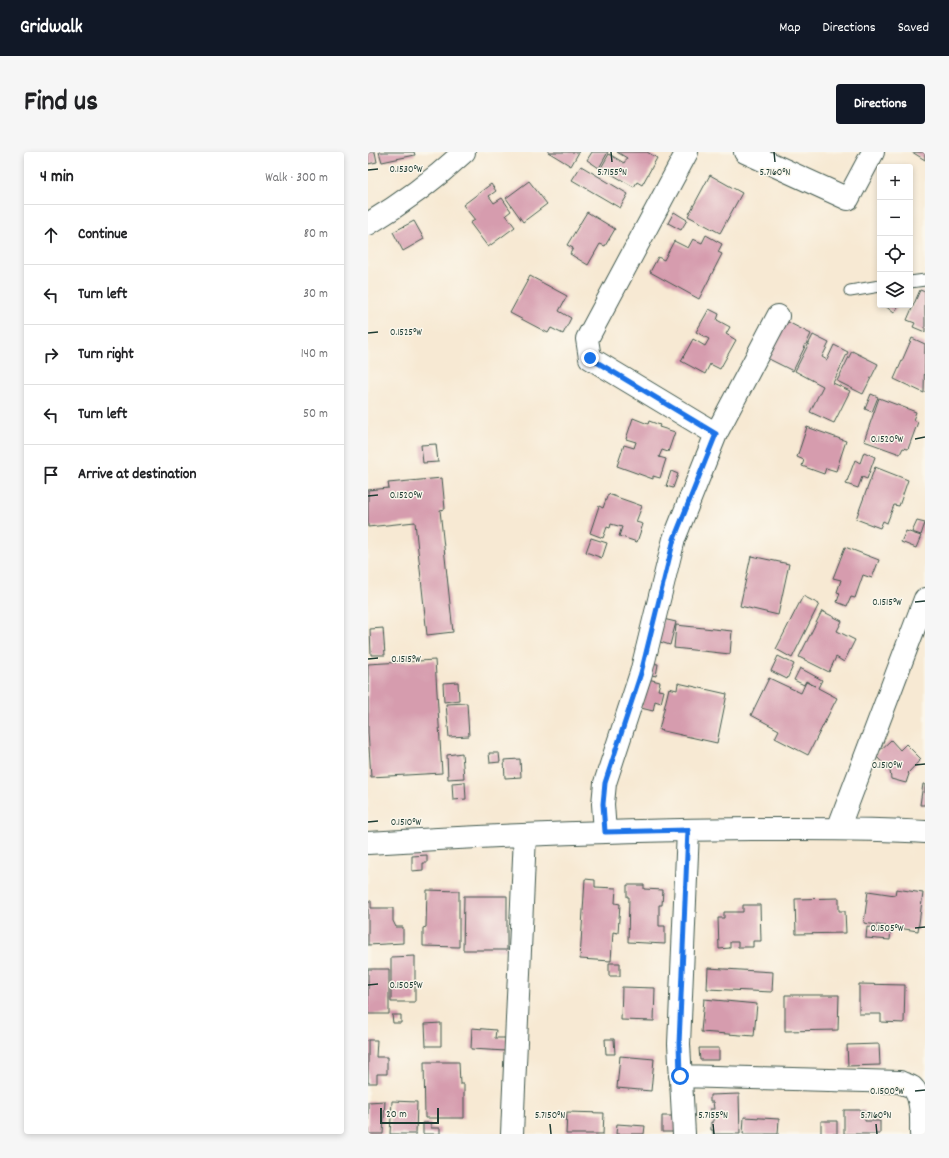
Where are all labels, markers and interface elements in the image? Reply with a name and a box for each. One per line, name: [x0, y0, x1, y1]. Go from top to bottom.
text: Gridwalk: [20, 15, 83, 42]
text: Map: [779, 18, 801, 38]
text: Directions: [823, 18, 876, 38]
text: Saved: [898, 18, 929, 38]
text: Find us: [24, 84, 98, 124]
button: Directions: [836, 84, 925, 124]
text: 0.1530°W: [390, 163, 423, 177]
map controls: [877, 164, 913, 308]
button: +: [877, 164, 913, 200]
text: 4 min: [40, 166, 74, 190]
text: 5.7155°N: [597, 166, 627, 180]
text: 5.7160°N: [760, 166, 790, 180]
text: Walk · 300 m: [265, 169, 328, 188]
button: −: [877, 200, 913, 236]
icon: ahead: [40, 224, 62, 246]
text: Continue: [78, 224, 127, 246]
text: 80 m: [304, 225, 328, 244]
button: locate: [877, 236, 913, 272]
button: layers: [877, 272, 913, 308]
icon: left: [40, 284, 62, 306]
text: Turn left: [78, 284, 127, 306]
text: 30 m: [303, 285, 328, 304]
text: 0.1525°W: [390, 326, 422, 340]
icon: right: [40, 344, 62, 366]
text: Turn right: [78, 344, 134, 366]
text: 140 m: [301, 345, 328, 364]
route end: [581, 349, 599, 367]
icon: left: [40, 404, 62, 426]
text: Turn left: [78, 404, 127, 426]
text: 50 m: [303, 405, 328, 424]
text: 0.1520°W: [871, 433, 904, 447]
icon: arrive: [40, 464, 62, 486]
text: Arrive at destination: [78, 464, 196, 486]
text: 0.1520°W: [390, 489, 423, 503]
text: 0.1515°W: [872, 596, 902, 610]
text: 0.1515°W: [391, 653, 421, 667]
text: 0.1510°W: [872, 759, 903, 773]
text: 0.1510°W: [391, 816, 422, 830]
text: 0.1505°W: [871, 922, 904, 936]
text: 0.1505°W: [390, 979, 423, 993]
route start: [671, 1067, 689, 1085]
text: 0.1500°W: [870, 1085, 904, 1099]
scale bar: [380, 1106, 439, 1125]
text: 20 m: [386, 1107, 407, 1123]
text: 5.7150°N: [535, 1109, 565, 1123]
text: 5.7155°N: [698, 1109, 728, 1123]
text: 5.7160°N: [861, 1109, 891, 1123]

